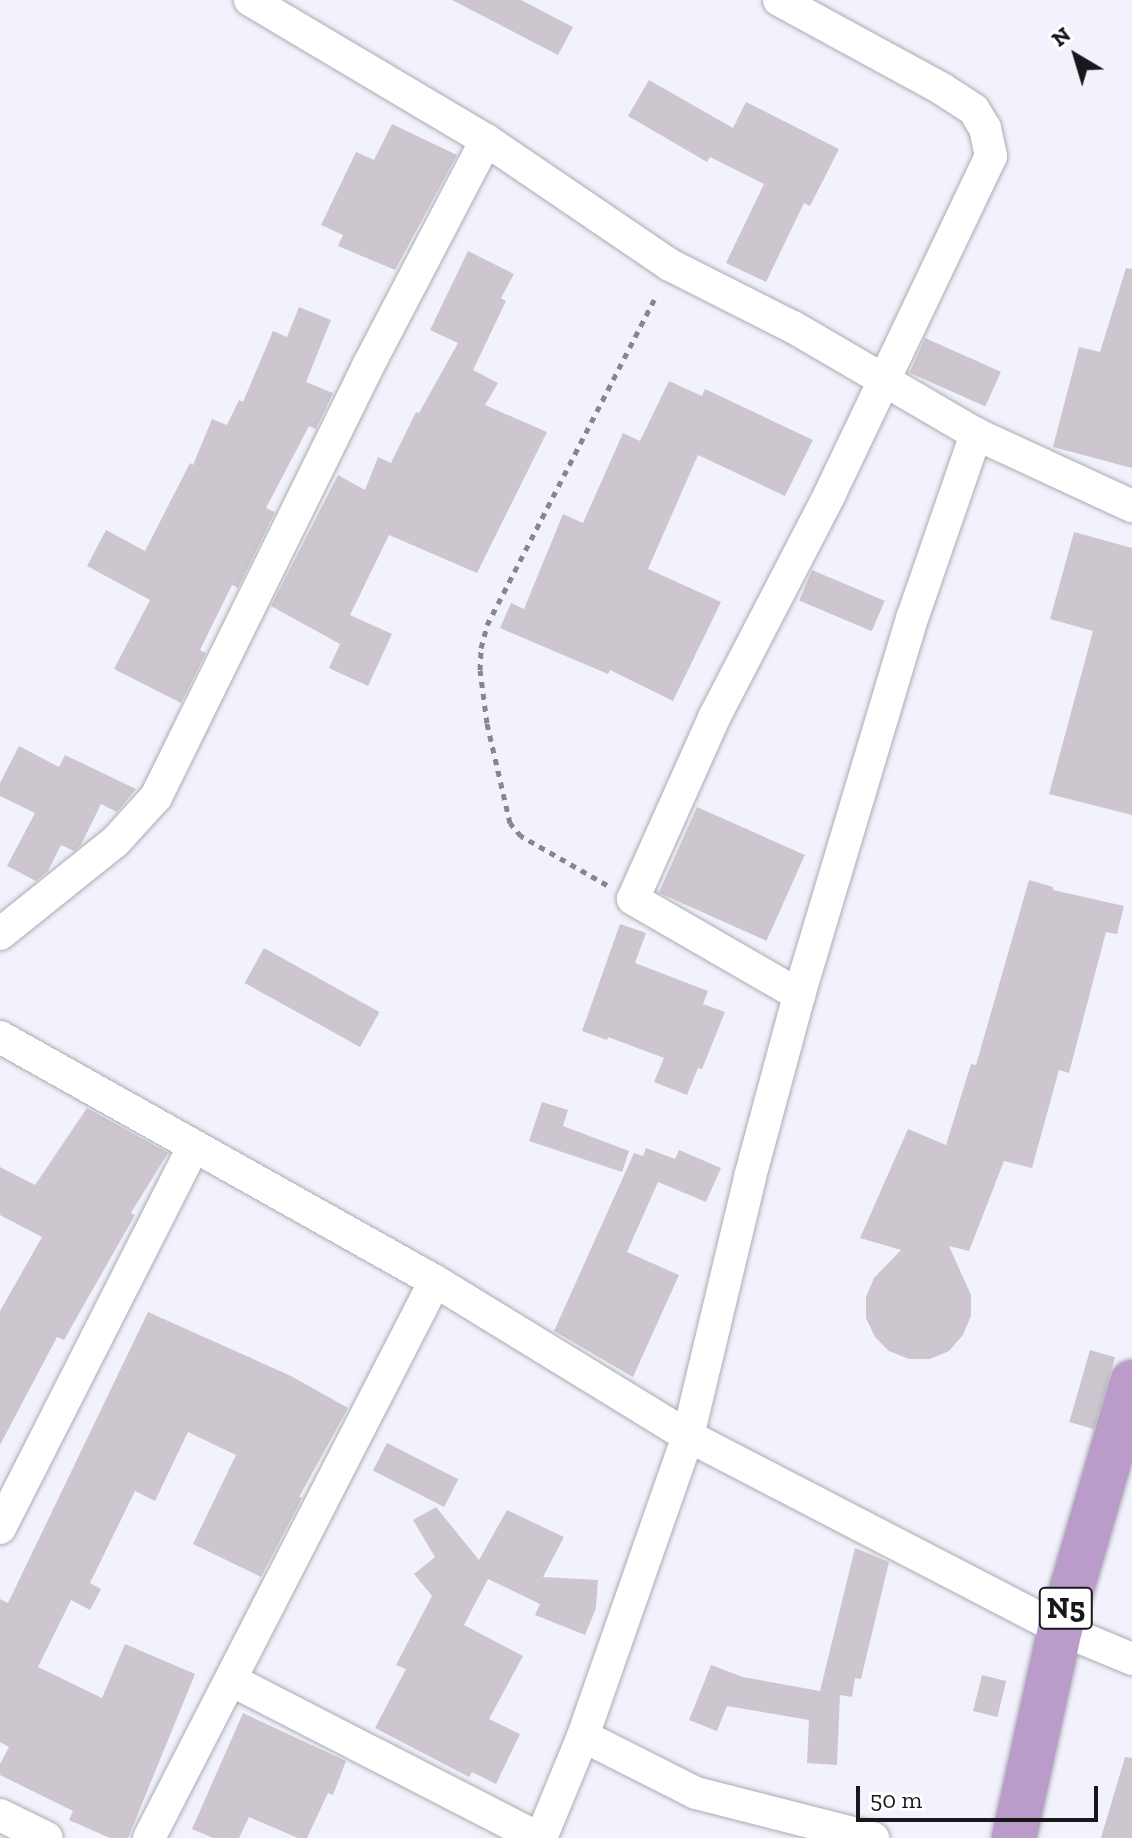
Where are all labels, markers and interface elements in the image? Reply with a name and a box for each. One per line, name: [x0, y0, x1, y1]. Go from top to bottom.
north arrow: [1036, 16, 1116, 96]
text: N: [1046, 21, 1076, 52]
road number: N5: [1038, 1582, 1094, 1634]
scale bar: [860, 1770, 1102, 1820]
text: 50 m: [870, 1785, 922, 1814]

